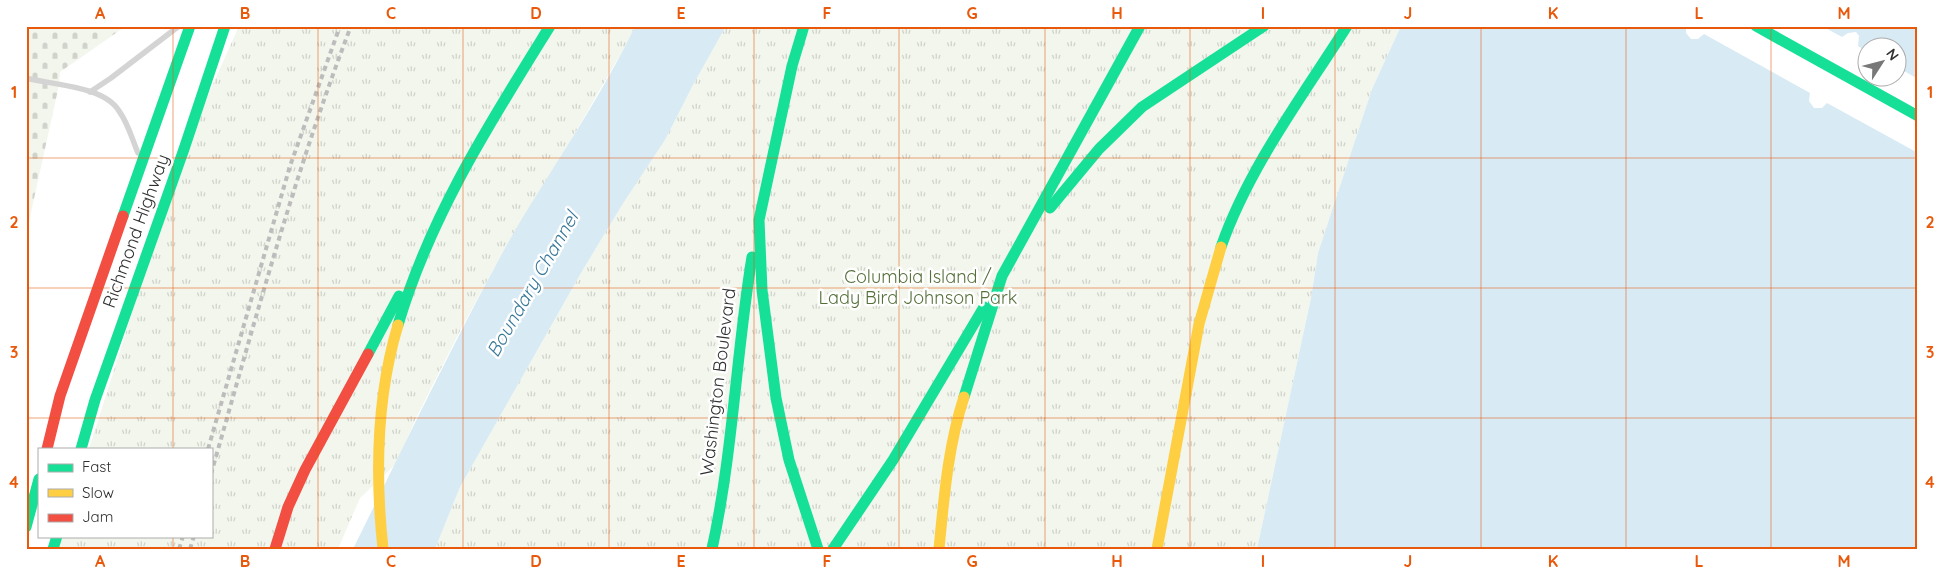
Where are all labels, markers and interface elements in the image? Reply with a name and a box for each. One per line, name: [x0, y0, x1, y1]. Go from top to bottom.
text: A: [95, 3, 106, 23]
text: B: [240, 3, 250, 23]
text: C: [386, 3, 396, 23]
text: D: [530, 3, 542, 23]
text: E: [676, 3, 686, 23]
text: F: [823, 3, 832, 23]
text: G: [966, 3, 978, 23]
text: H: [1111, 3, 1123, 23]
text: I: [1261, 3, 1265, 23]
text: J: [1404, 3, 1412, 23]
text: K: [1548, 3, 1558, 23]
text: L: [1695, 3, 1704, 23]
text: M: [1837, 3, 1851, 23]
north arrow: [1856, 38, 1906, 88]
text: N: [1882, 45, 1903, 64]
text: 1: [11, 82, 17, 102]
text: 1: [1927, 82, 1933, 102]
street label: Richmond Highway: [97, 151, 174, 311]
water label: Boundary Channel: [481, 205, 585, 361]
text: 2: [9, 212, 19, 232]
text: 2: [1925, 212, 1935, 232]
park label: Columbia Island / Lady Bird Johnson Park: [819, 265, 1018, 309]
street label: Washington Boulevard: [695, 287, 740, 477]
text: 3: [10, 342, 18, 362]
text: 3: [1926, 342, 1934, 362]
legend: [38, 448, 212, 538]
text: Fast: [82, 457, 111, 476]
text: 4: [9, 472, 19, 492]
text: 4: [1925, 472, 1935, 492]
text: Slow: [82, 483, 114, 502]
text: Jam: [82, 507, 113, 526]
text: A: [95, 551, 106, 571]
text: B: [240, 551, 250, 571]
text: C: [386, 551, 396, 571]
text: D: [530, 551, 542, 571]
text: E: [676, 551, 686, 571]
text: F: [823, 551, 832, 571]
text: G: [966, 551, 978, 571]
text: H: [1111, 551, 1123, 571]
text: I: [1261, 551, 1265, 571]
text: J: [1404, 551, 1412, 571]
text: K: [1548, 551, 1558, 571]
text: L: [1695, 551, 1704, 571]
text: M: [1837, 551, 1851, 571]

